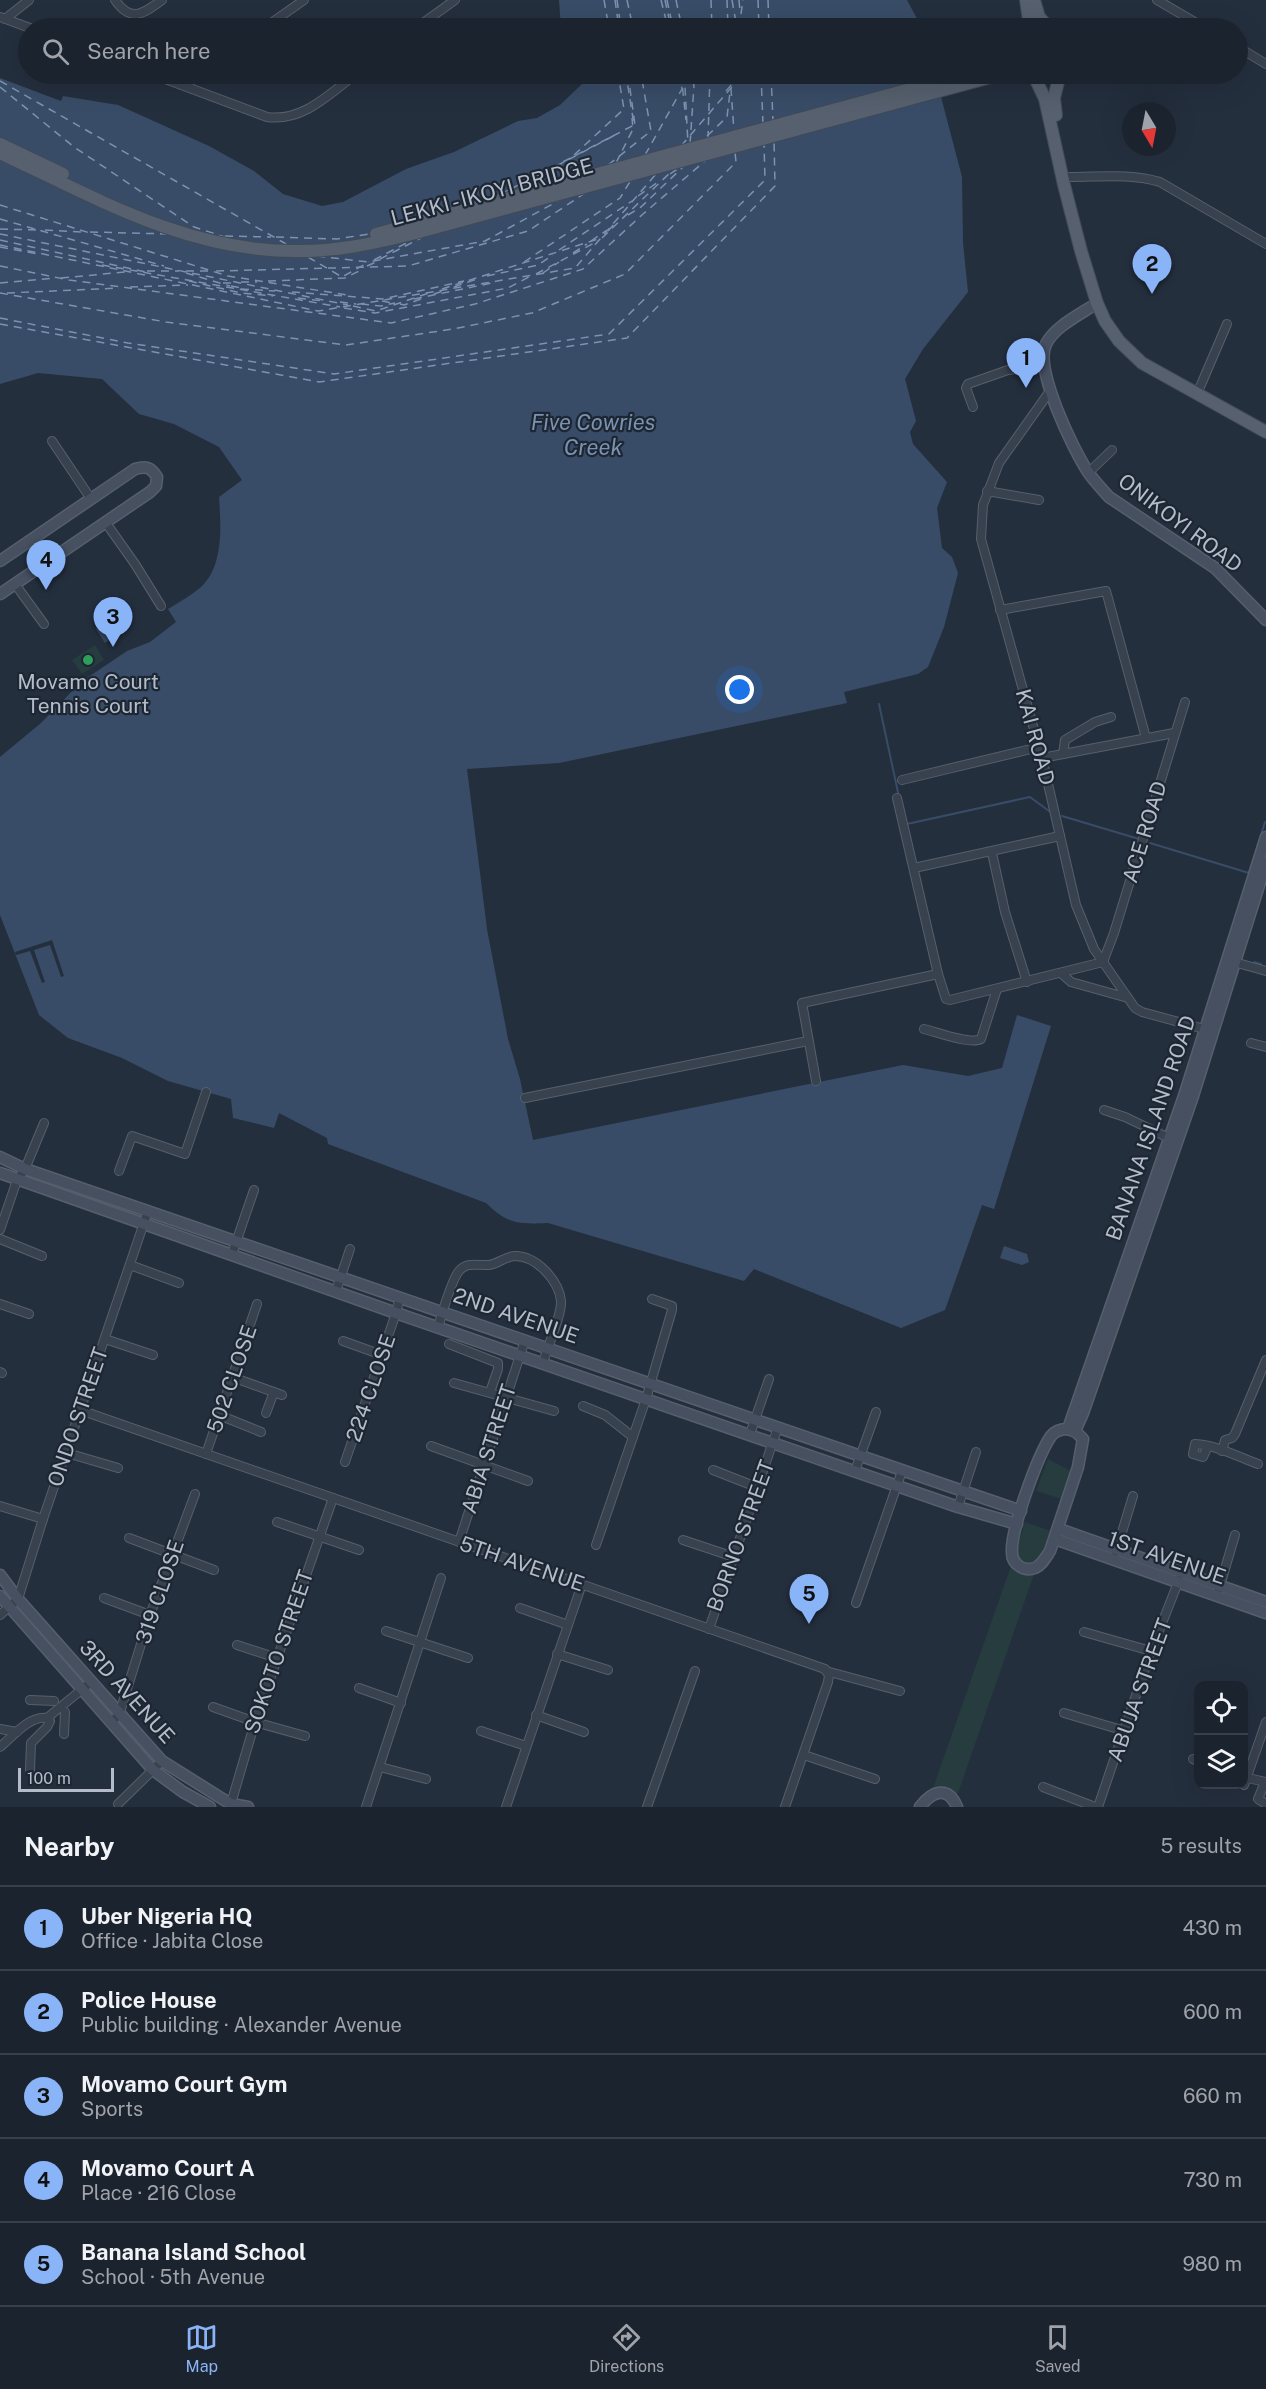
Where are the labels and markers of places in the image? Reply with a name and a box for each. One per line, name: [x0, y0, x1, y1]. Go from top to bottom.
pin: 2: [1132, 244, 1172, 294]
pin: 1: [1006, 338, 1046, 388]
pin: 4: [26, 540, 66, 590]
pin: 3: [94, 598, 132, 647]
marker: Movamo Court Tennis Court: [81, 653, 95, 667]
place label: Movamo Court Tennis Court: [17, 669, 159, 718]
pin: 5: [790, 1574, 828, 1624]

